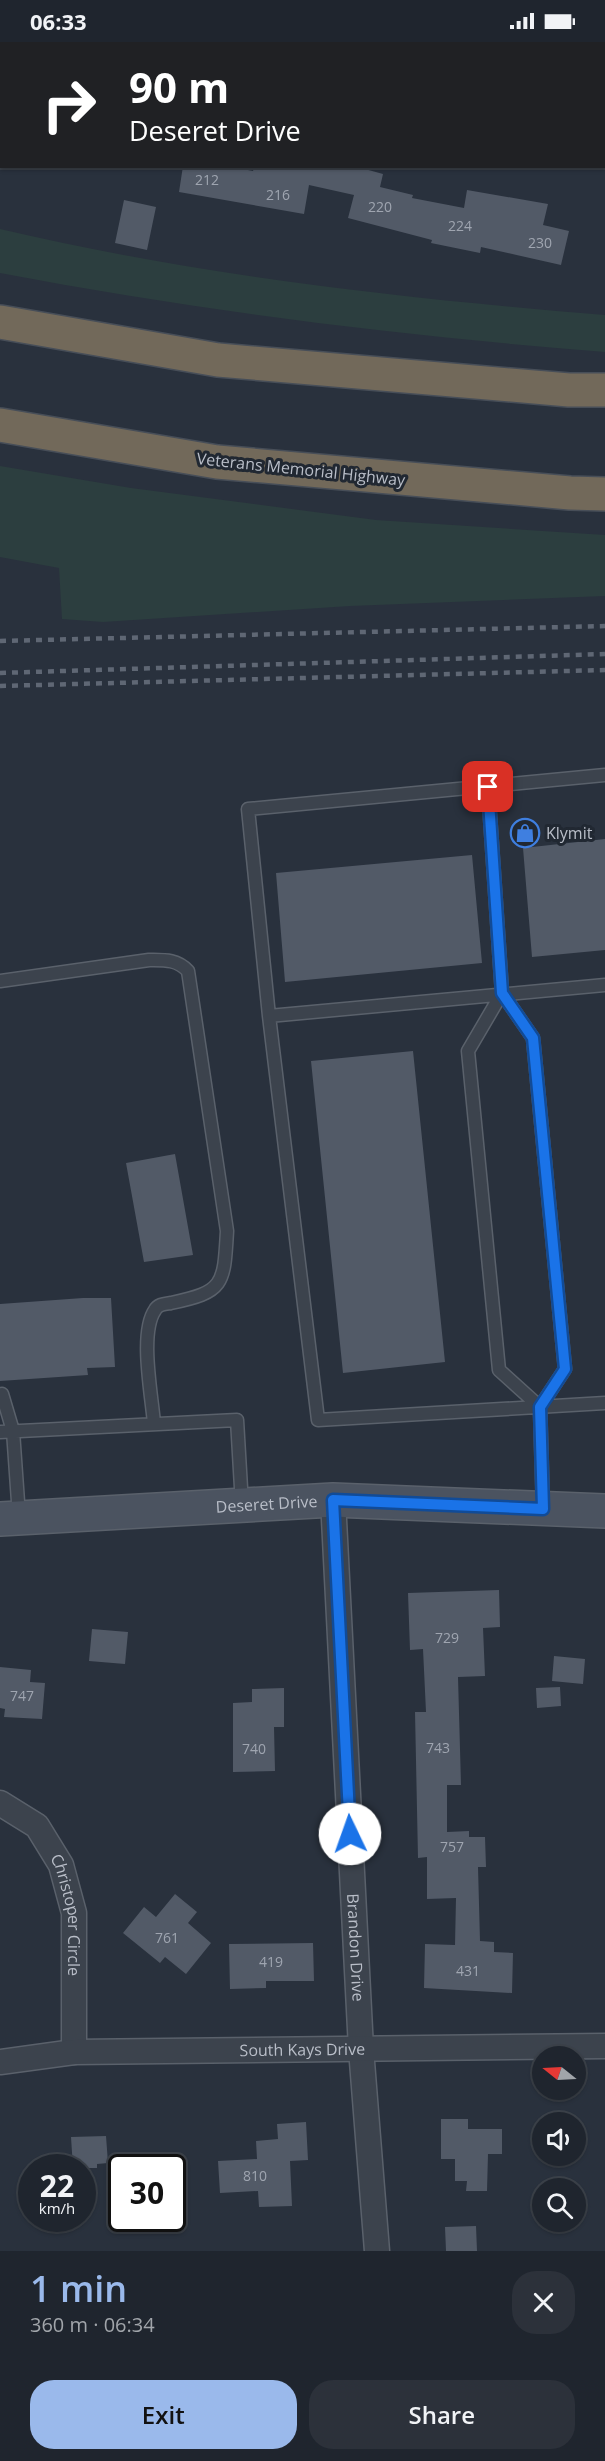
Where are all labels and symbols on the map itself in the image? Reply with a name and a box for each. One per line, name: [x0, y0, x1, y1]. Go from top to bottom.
house number: 212: [195, 170, 219, 189]
house number: 216: [266, 185, 290, 204]
house number: 220: [368, 197, 392, 216]
house number: 224: [448, 216, 472, 235]
house number: 230: [528, 233, 552, 252]
street label: Veterans Memorial Highway: [196, 447, 407, 491]
pin: [462, 761, 513, 812]
shop icon: Klymit: [509, 817, 541, 849]
place label: Klymit: [546, 822, 593, 844]
street label: Deseret Drive: [215, 1490, 318, 1518]
house number: 729: [435, 1628, 459, 1647]
house number: 747: [10, 1686, 34, 1705]
house number: 743: [426, 1738, 450, 1757]
house number: 740: [242, 1739, 266, 1758]
position arrow: [318, 1802, 382, 1866]
house number: 757: [440, 1837, 464, 1856]
street label: Christoper Circle: [46, 1849, 85, 1976]
street label: Brandon Drive: [342, 1893, 370, 2002]
house number: 761: [155, 1928, 179, 1947]
house number: 419: [259, 1952, 283, 1971]
house number: 431: [456, 1961, 480, 1980]
street label: South Kays Drive: [239, 2038, 365, 2061]
north arrow: [532, 2046, 586, 2100]
speed limit sign: 30: [108, 2154, 186, 2232]
house number: 810: [243, 2166, 267, 2185]

